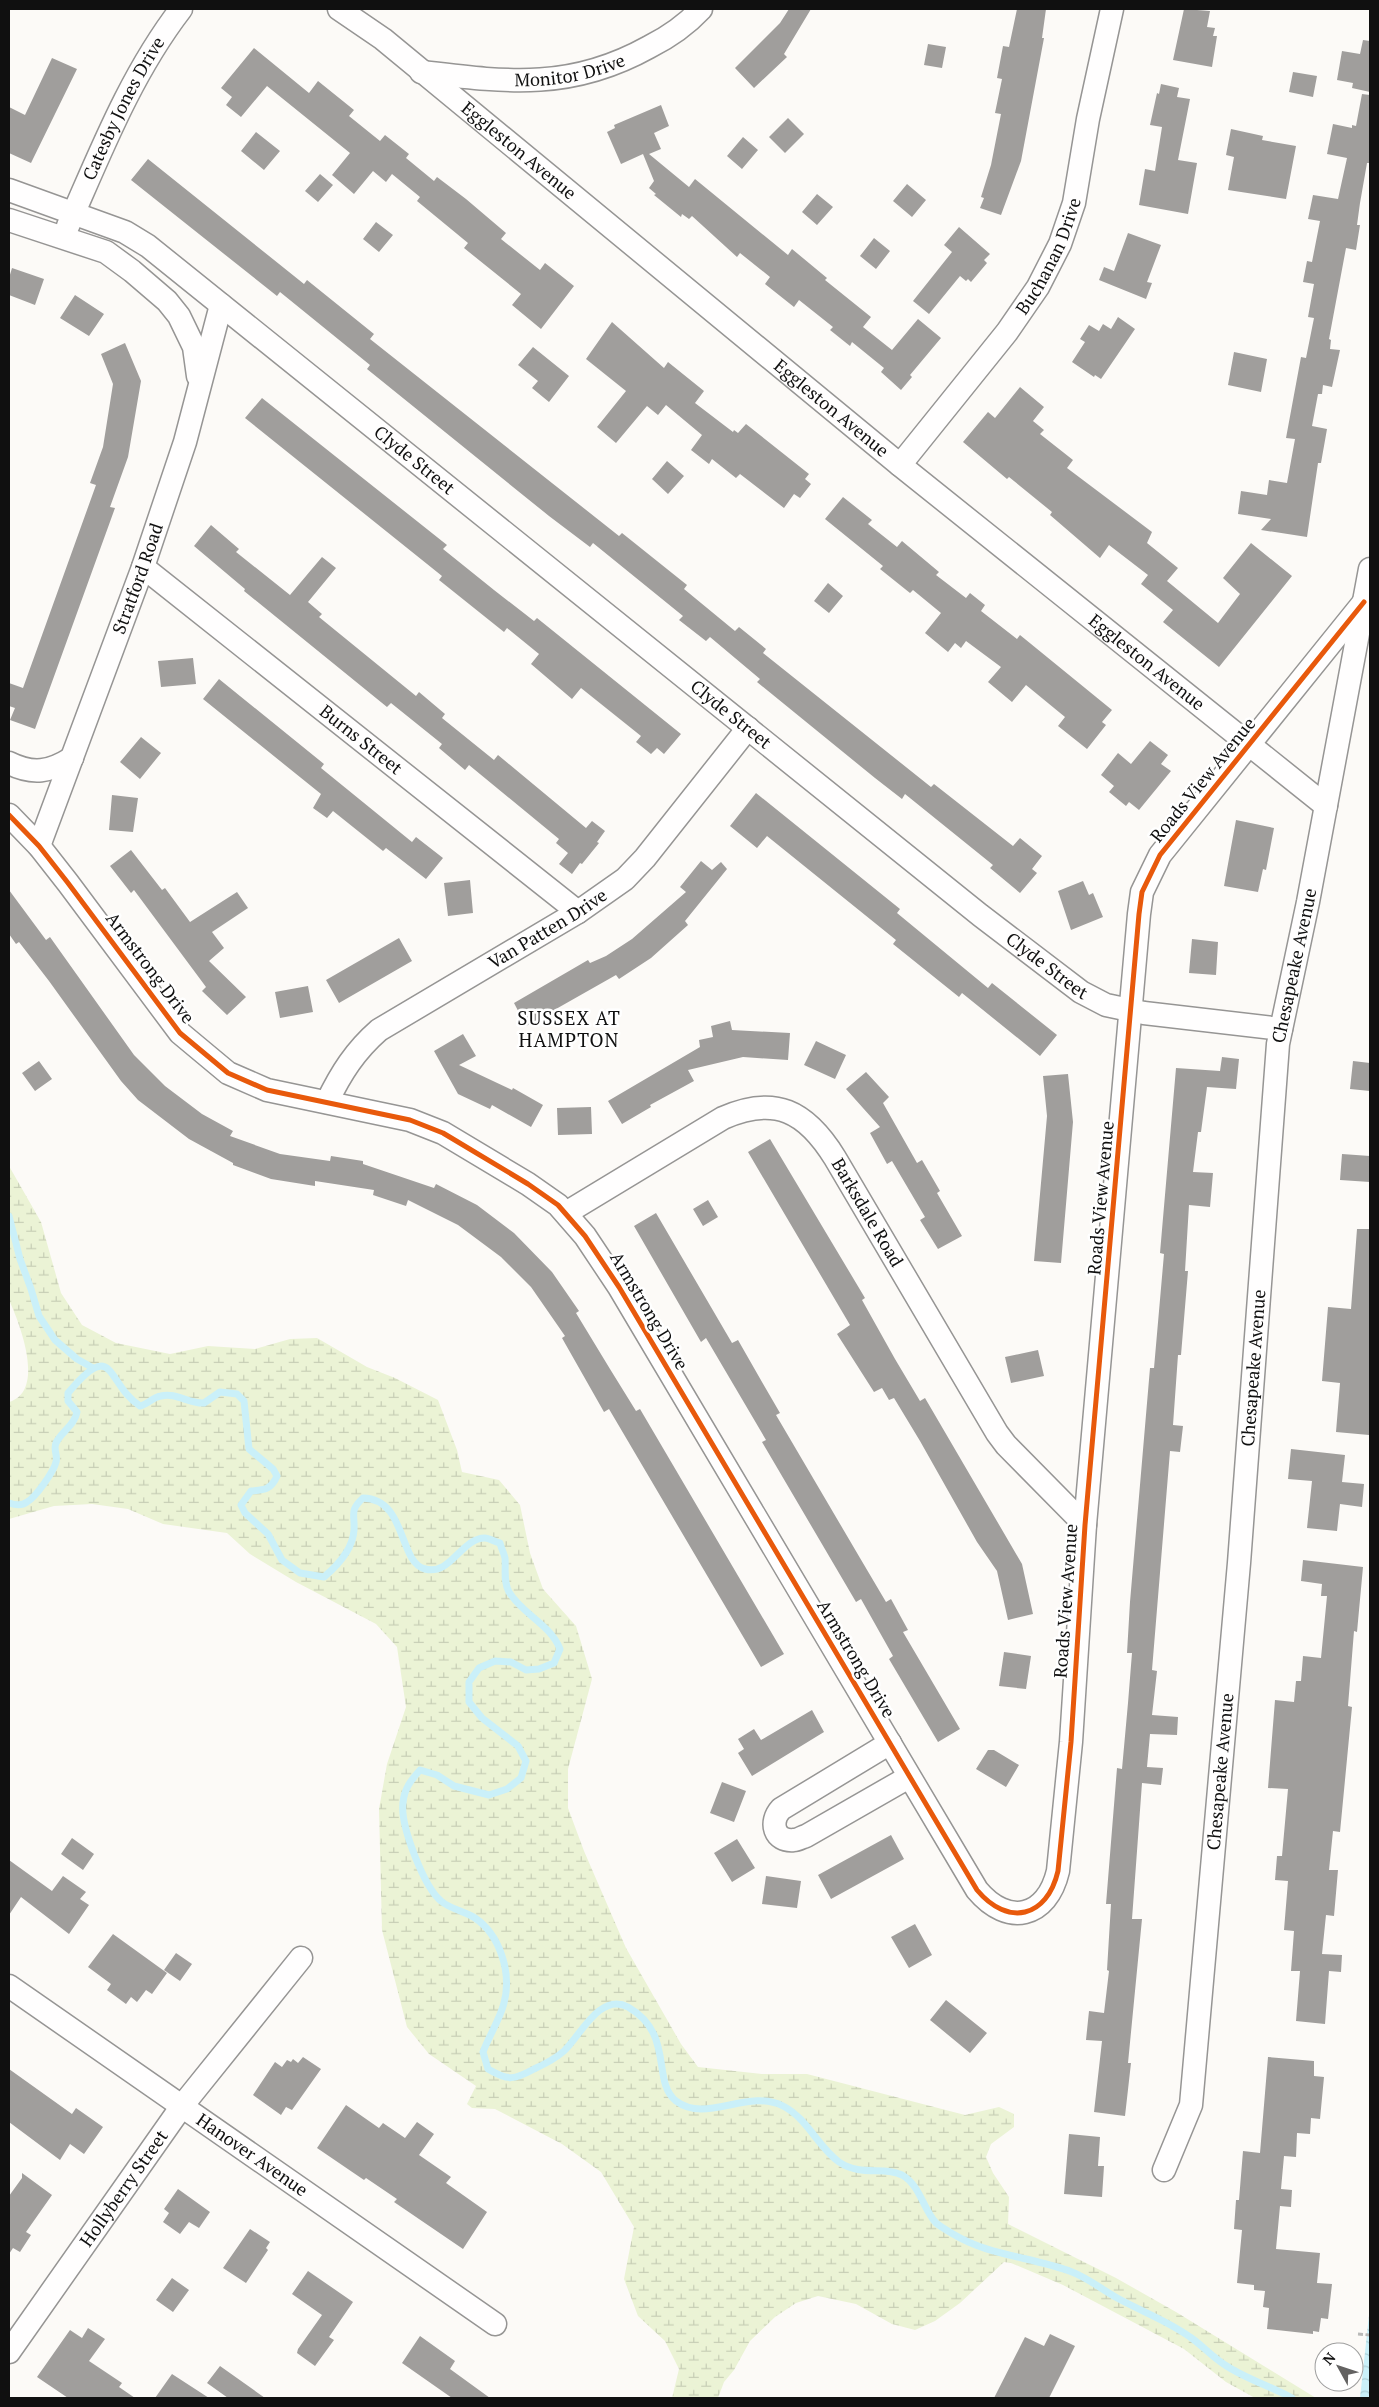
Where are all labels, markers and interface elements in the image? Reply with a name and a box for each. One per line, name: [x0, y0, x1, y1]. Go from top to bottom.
street label: Catesby Jones Drive: [76, 32, 169, 184]
street label: Monitor Drive: [514, 47, 628, 91]
street label: Eggleston Avenue: [457, 96, 582, 204]
street label: Buchanan Drive: [1010, 196, 1086, 319]
street label: Eggleston Avenue: [769, 353, 894, 462]
street label: Clyde Street: [369, 419, 461, 499]
street label: Stratford Road: [106, 520, 168, 637]
street label: Eggleston Avenue: [1084, 608, 1210, 715]
street label: Clyde Street: [686, 674, 777, 754]
street label: Burns Street: [315, 699, 408, 779]
street label: Roads View Avenue: [1144, 712, 1260, 847]
street label: Van Patten Drive: [483, 882, 611, 974]
street label: Chesapeake Avenue: [1266, 886, 1321, 1045]
street label: Armstrong Drive: [101, 907, 201, 1028]
street label: Clyde Street: [1001, 926, 1093, 1005]
district label: SUSSEX AT HAMPTON: [517, 1005, 621, 1052]
street label: Roads View Avenue: [1081, 1120, 1119, 1276]
street label: Barksdale Road: [827, 1153, 909, 1271]
street label: Armstrong Drive: [605, 1247, 695, 1374]
street label: Chesapeake Avenue: [1235, 1288, 1271, 1447]
street label: Roads View Avenue: [1048, 1523, 1082, 1679]
street label: Armstrong Drive: [812, 1595, 902, 1722]
street label: Chesapeake Avenue: [1201, 1692, 1238, 1851]
street label: Hanover Avenue: [192, 2107, 313, 2201]
street label: Hollyberry Street: [74, 2124, 173, 2251]
north arrow: [1314, 2342, 1364, 2392]
text: N: [1318, 2348, 1340, 2368]

